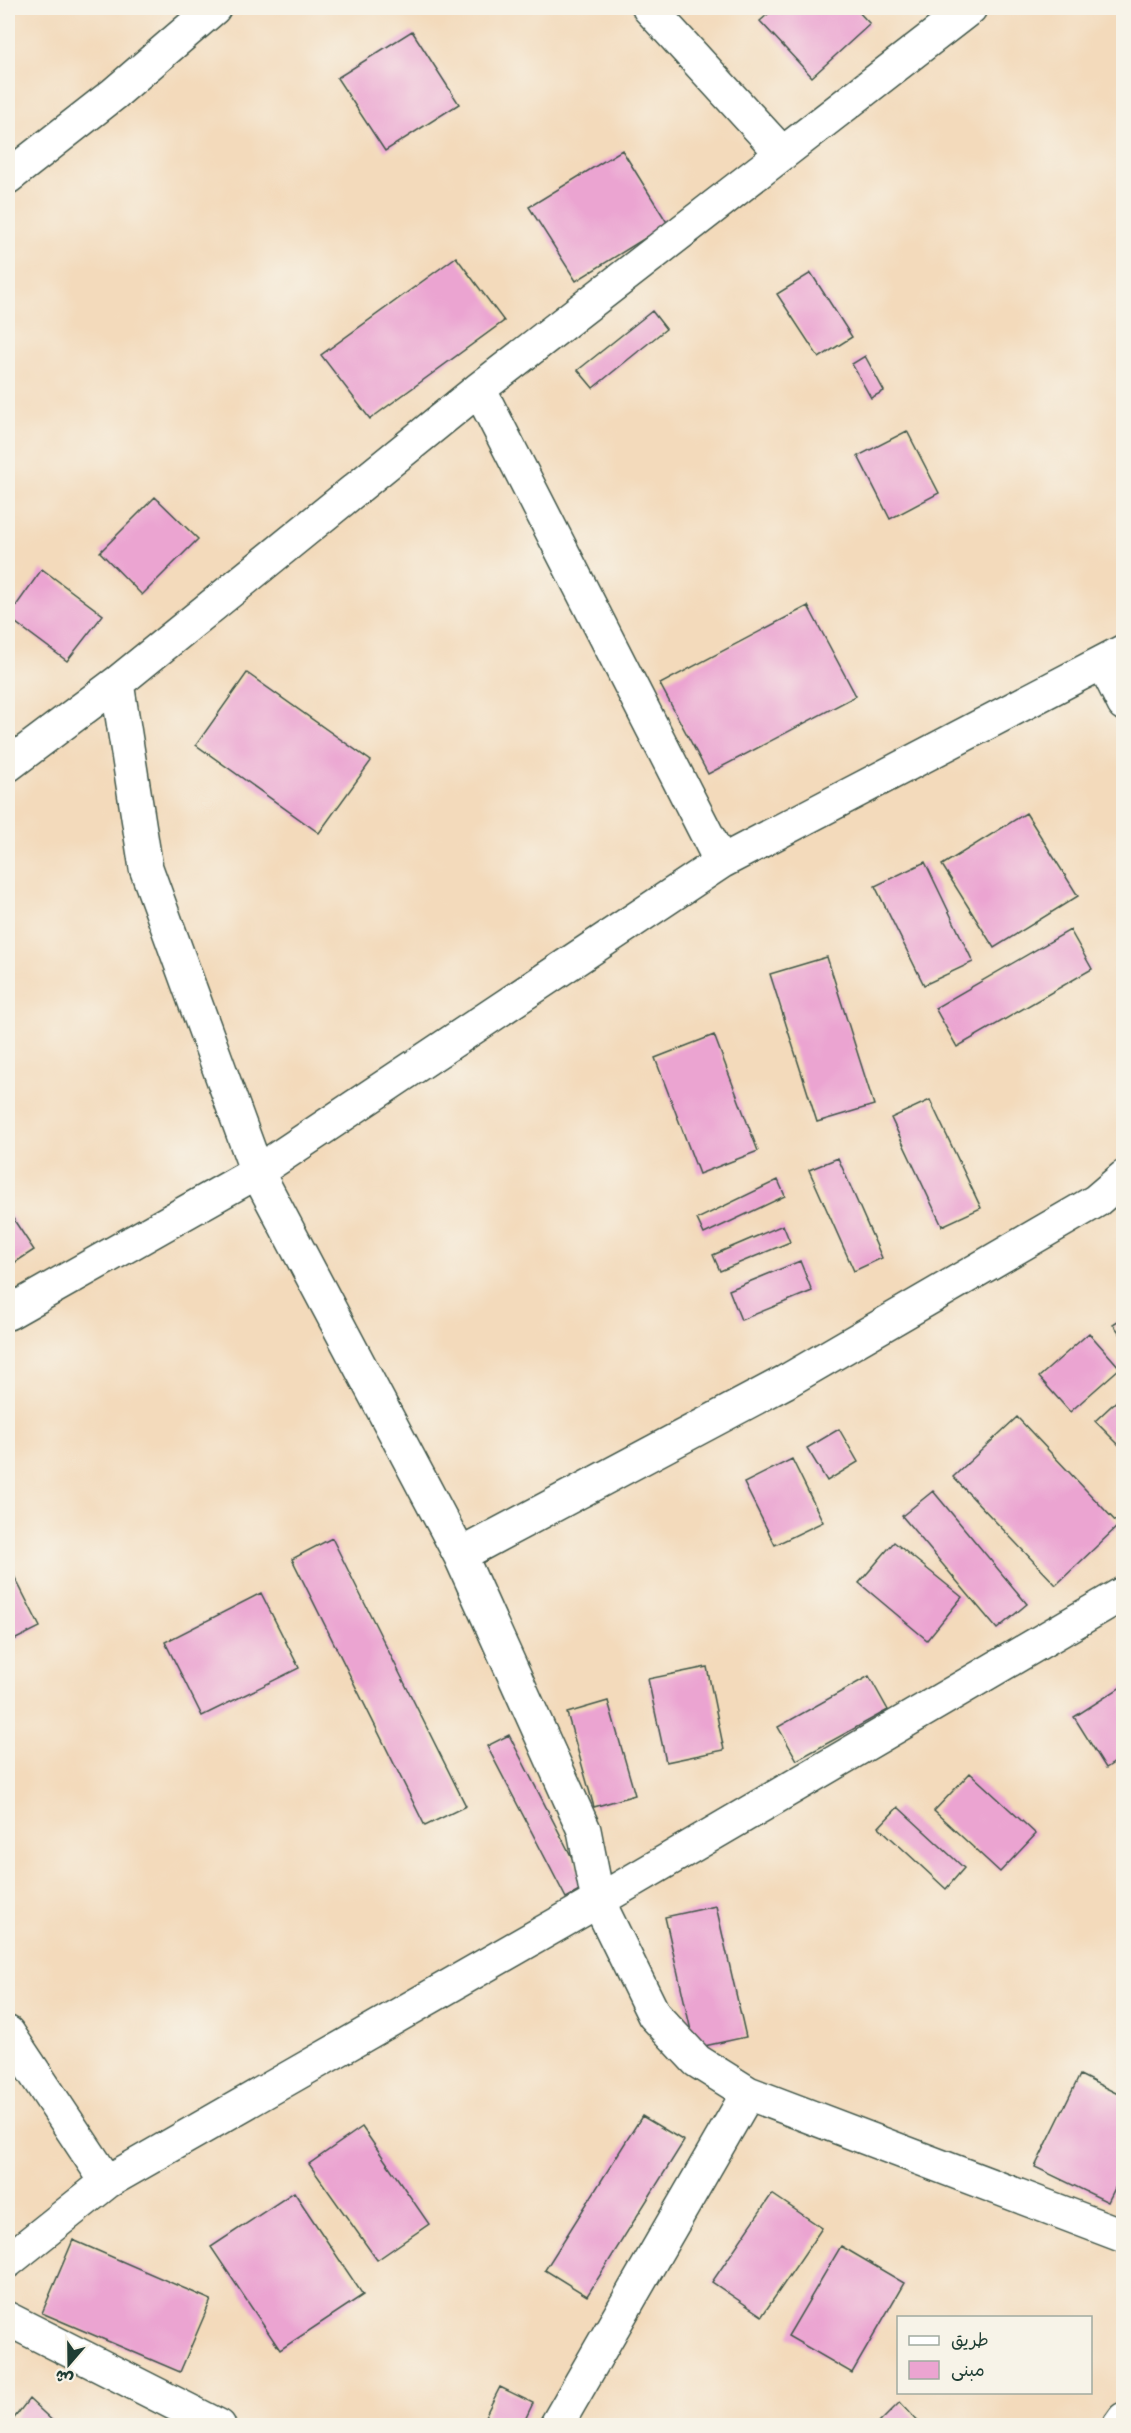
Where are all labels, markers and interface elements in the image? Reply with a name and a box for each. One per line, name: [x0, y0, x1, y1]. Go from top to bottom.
legend: [897, 2316, 1092, 2394]
text: طريق: [951, 2324, 989, 2356]
north arrow: [39, 2334, 99, 2394]
text: مبنى: [951, 2354, 985, 2386]
text: ش: [51, 2361, 77, 2394]

